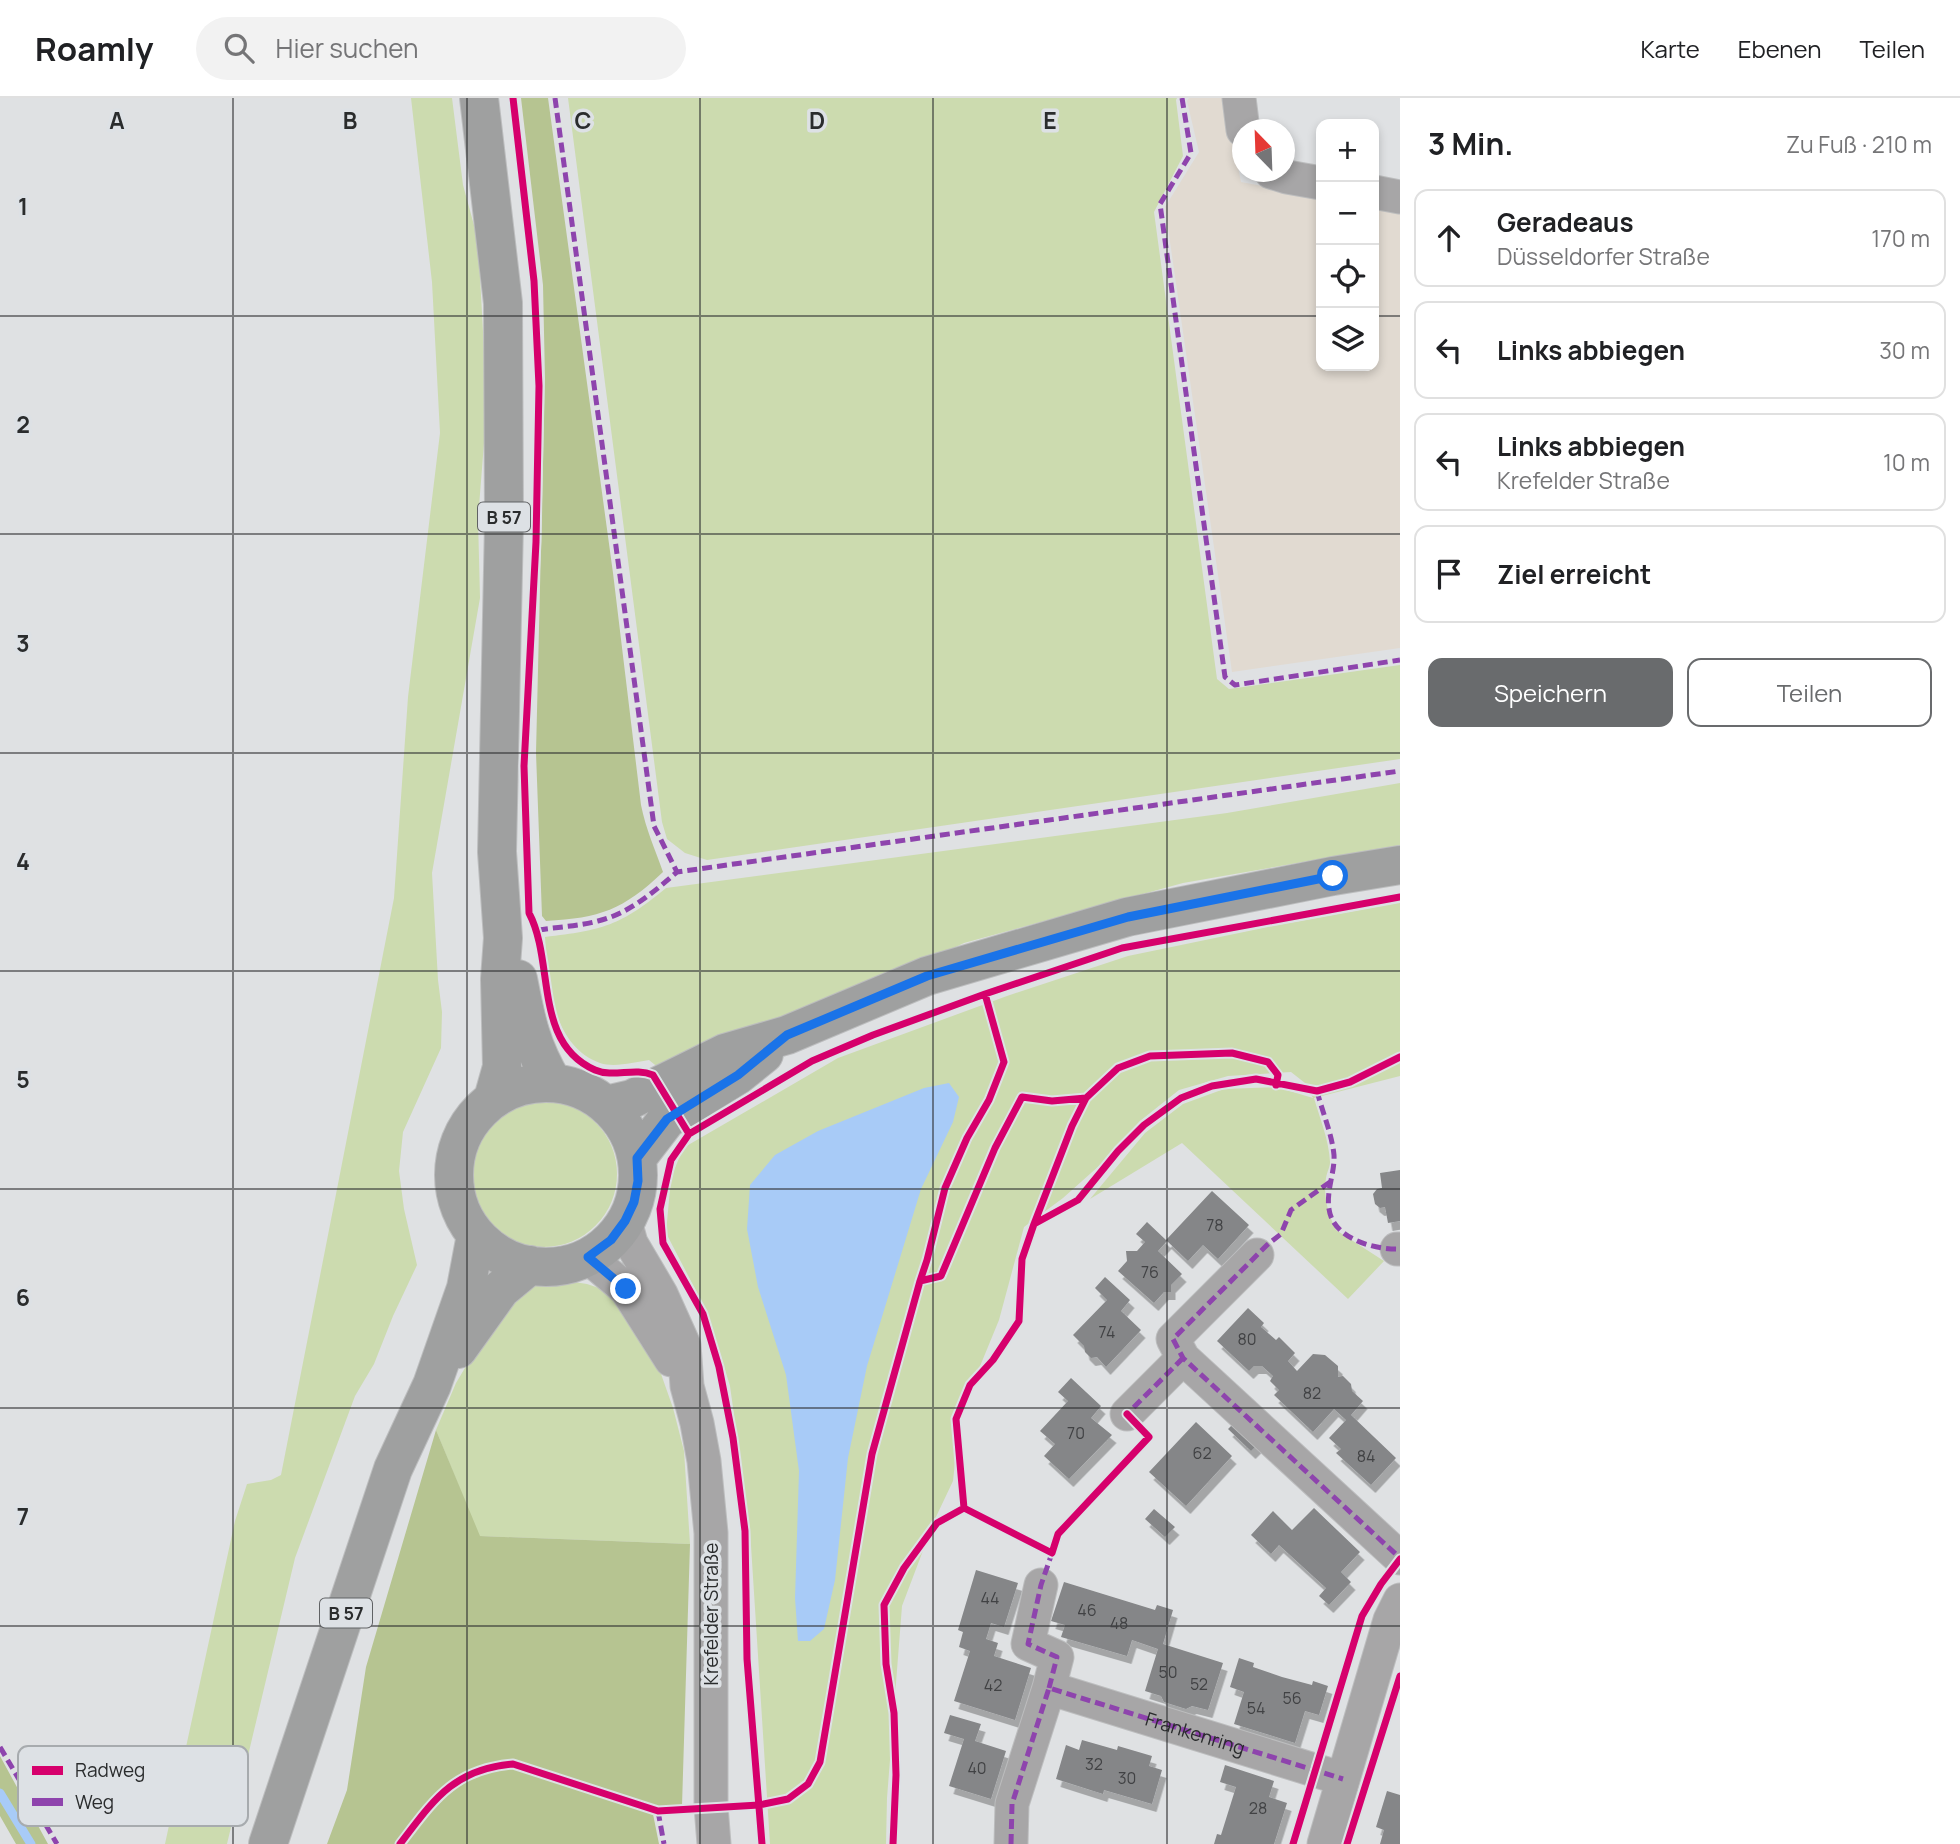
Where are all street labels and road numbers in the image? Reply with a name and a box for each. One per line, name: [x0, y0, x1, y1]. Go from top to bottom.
road number: B 57: [478, 502, 530, 531]
street label: Krefelder Straße: [698, 1543, 724, 1685]
road number: B 57: [320, 1598, 372, 1628]
street label: Frankenring: [1142, 1706, 1248, 1761]

